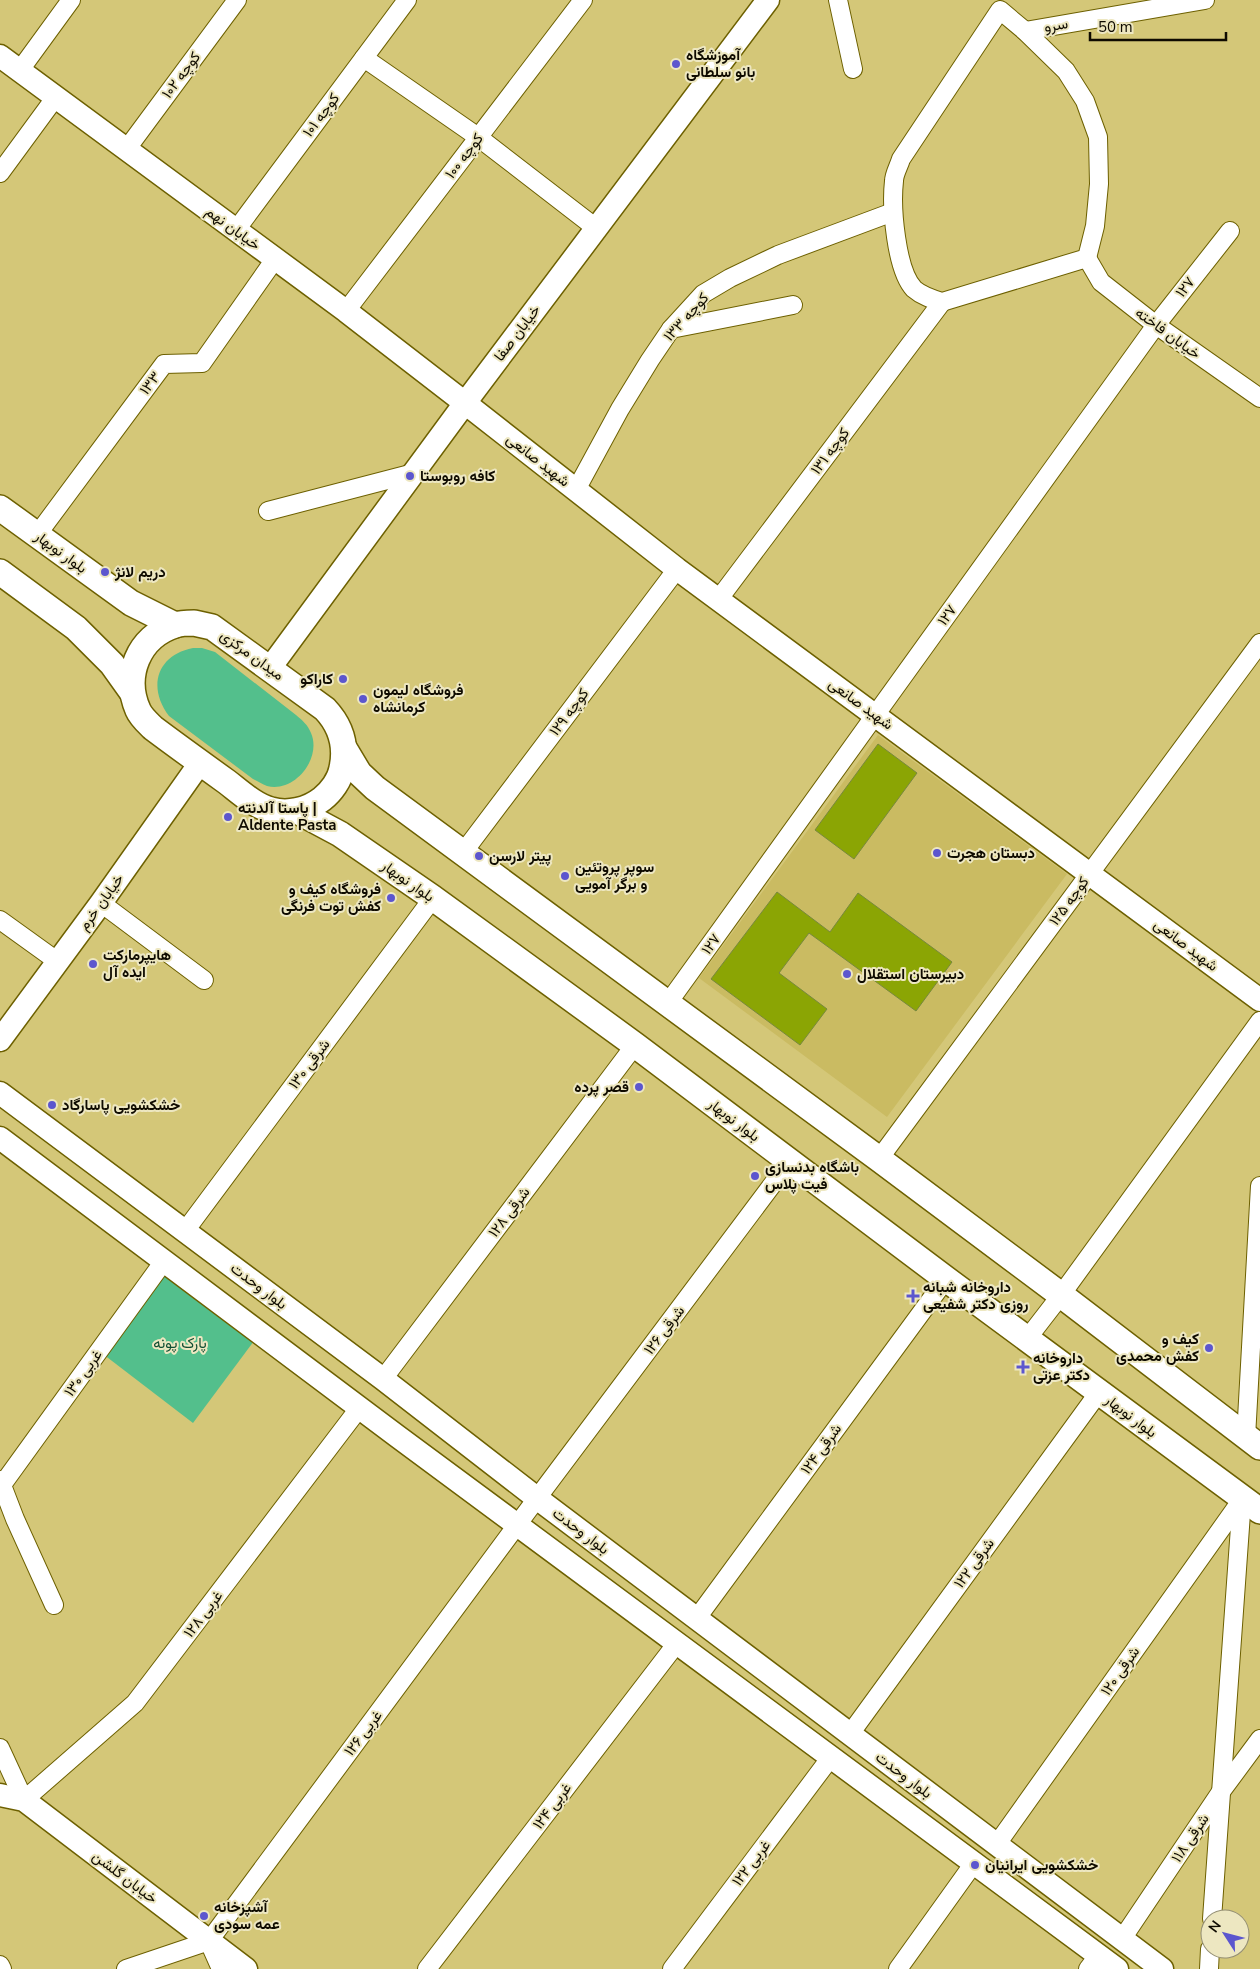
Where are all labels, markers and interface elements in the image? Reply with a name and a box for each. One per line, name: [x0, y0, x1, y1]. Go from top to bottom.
scale bar: [1090, 10, 1226, 42]
street label: سرو: [1042, 13, 1070, 37]
text: 50 m: [1098, 17, 1133, 37]
place label: آموزشگاه بانو سلطانی: [686, 45, 755, 82]
street label: کوچه ۱۰۲: [157, 47, 205, 102]
marker: آموزشگاه بانو سلطانی: [670, 58, 682, 70]
street label: کوچه ۱۰۱: [298, 89, 344, 141]
street label: کوچه ۱۰۰: [440, 129, 488, 183]
street label: خیابان نهم: [202, 201, 264, 255]
street label: ۱۲۷: [1171, 272, 1199, 301]
street label: کوچه ۱۳۳: [659, 288, 713, 346]
street label: خیابان صفا: [489, 301, 545, 365]
street label: خیابان فاخته: [1131, 303, 1205, 363]
street label: ۱۳۳: [135, 367, 165, 399]
street label: کوچه ۱۳۱: [806, 423, 854, 478]
street label: شهید صانعی: [502, 429, 574, 491]
place label: کافه روبوستا: [420, 466, 496, 486]
marker: کافه روبوستا: [404, 470, 416, 482]
street label: بلوار نوبهار: [30, 526, 91, 578]
place label: دریم لانژ: [114, 562, 166, 582]
marker: دریم لانژ: [99, 566, 111, 578]
street label: ۱۲۷: [933, 600, 961, 629]
street label: میدان مرکزی: [216, 625, 288, 685]
place label: کاراکو: [300, 669, 333, 689]
marker: کاراکو: [337, 673, 349, 685]
street label: شهید صانعی: [825, 674, 898, 734]
place label: فروشگاه لیمون کرمانشاه: [373, 680, 464, 717]
street label: کوچه ۱۲۹: [545, 684, 594, 740]
marker: فروشگاه لیمون کرمانشاه: [357, 693, 369, 705]
place label: پاستا آلدنته | Aldente Pasta: [238, 798, 337, 835]
marker: پاستا آلدنته | Aldente Pasta: [222, 811, 234, 823]
place label: دبستان هجرت: [947, 843, 1035, 863]
place label: پیتر لارسن: [489, 846, 551, 866]
marker: دبستان هجرت: [931, 847, 943, 859]
marker: پیتر لارسن: [473, 850, 485, 862]
street label: بلوار نوبهار: [377, 855, 438, 906]
place label: سوپر پروتئین و برگر آمویی: [575, 857, 654, 894]
street label: خیابان خرم: [74, 870, 128, 934]
marker: سوپر پروتئین و برگر آمویی: [559, 870, 571, 882]
street label: کوچه ۱۲۵: [1044, 872, 1094, 930]
place label: فروشگاه کیف و کفش توت فرنگی: [281, 879, 381, 916]
marker: فروشگاه کیف و کفش توت فرنگی: [385, 892, 397, 904]
street label: شهید صانعی: [1150, 914, 1222, 976]
street label: ۱۲۷: [697, 929, 725, 958]
place label: هایپرمارکت ایده آل: [103, 945, 171, 982]
marker: هایپرمارکت ایده آل: [87, 958, 99, 970]
place label: دبیرستان استقلال: [857, 964, 964, 984]
marker: دبیرستان استقلال: [841, 968, 853, 980]
street label: ۱۳۰ شرقی: [284, 1035, 334, 1093]
place label: قصر پرده: [574, 1077, 629, 1097]
marker: قصر پرده: [633, 1081, 645, 1093]
street label: بلوار نوبهار: [703, 1093, 764, 1146]
place label: خشکشویی پاسارگاد: [62, 1095, 180, 1115]
marker: خشکشویی پاسارگاد: [46, 1099, 58, 1111]
place label: باشگاه بدنسازی فیت پلاس: [765, 1157, 859, 1194]
marker: باشگاه بدنسازی فیت پلاس: [749, 1170, 761, 1182]
street label: ۱۲۸ شرقی: [484, 1183, 535, 1241]
street label: بلوار وحدت: [227, 1258, 291, 1314]
place label: داروخانه شبانه روزی دکتر شفیعی: [923, 1277, 1028, 1314]
marker: داروخانه شبانه روزی دکتر شفیعی: [907, 1290, 919, 1302]
street label: ۱۲۶ شرقی: [639, 1301, 689, 1359]
place label: کیف و کفش محمدی: [1116, 1329, 1199, 1366]
park label: پارک پونه: [153, 1333, 207, 1353]
marker: کیف و کفش محمدی: [1203, 1342, 1215, 1354]
street label: ۱۳۰ غربی: [59, 1345, 107, 1400]
place label: داروخانه دکتر عزتی: [1033, 1348, 1090, 1385]
marker: داروخانه دکتر عزتی: [1017, 1361, 1029, 1373]
street label: بلوار نوبهار: [1100, 1389, 1161, 1442]
street label: ۱۲۴ شرقی: [796, 1420, 846, 1478]
street label: بلوار وحدت: [549, 1503, 613, 1559]
street label: ۱۲۲ شرقی: [949, 1534, 999, 1592]
street label: ۱۲۸ غربی: [179, 1586, 227, 1641]
street label: ۱۲۰ شرقی: [1096, 1642, 1144, 1699]
street label: ۱۲۶ غربی: [339, 1706, 387, 1760]
street label: بلوار وحدت: [872, 1747, 936, 1803]
street label: ۱۲۴ غربی: [528, 1779, 576, 1833]
street label: ۱۱۸ شرقی: [1166, 1810, 1214, 1866]
street label: ۱۲۲ غربی: [727, 1836, 775, 1890]
street label: خیابان گلشن: [88, 1846, 162, 1908]
place label: خشکشویی ایرانیان: [985, 1855, 1098, 1875]
marker: خشکشویی ایرانیان: [969, 1859, 981, 1871]
place label: آشپزخانه عمه سودی: [214, 1897, 280, 1934]
north arrow: [1200, 1909, 1250, 1959]
marker: آشپزخانه عمه سودی: [198, 1910, 210, 1922]
text: N: [1204, 1917, 1226, 1936]

